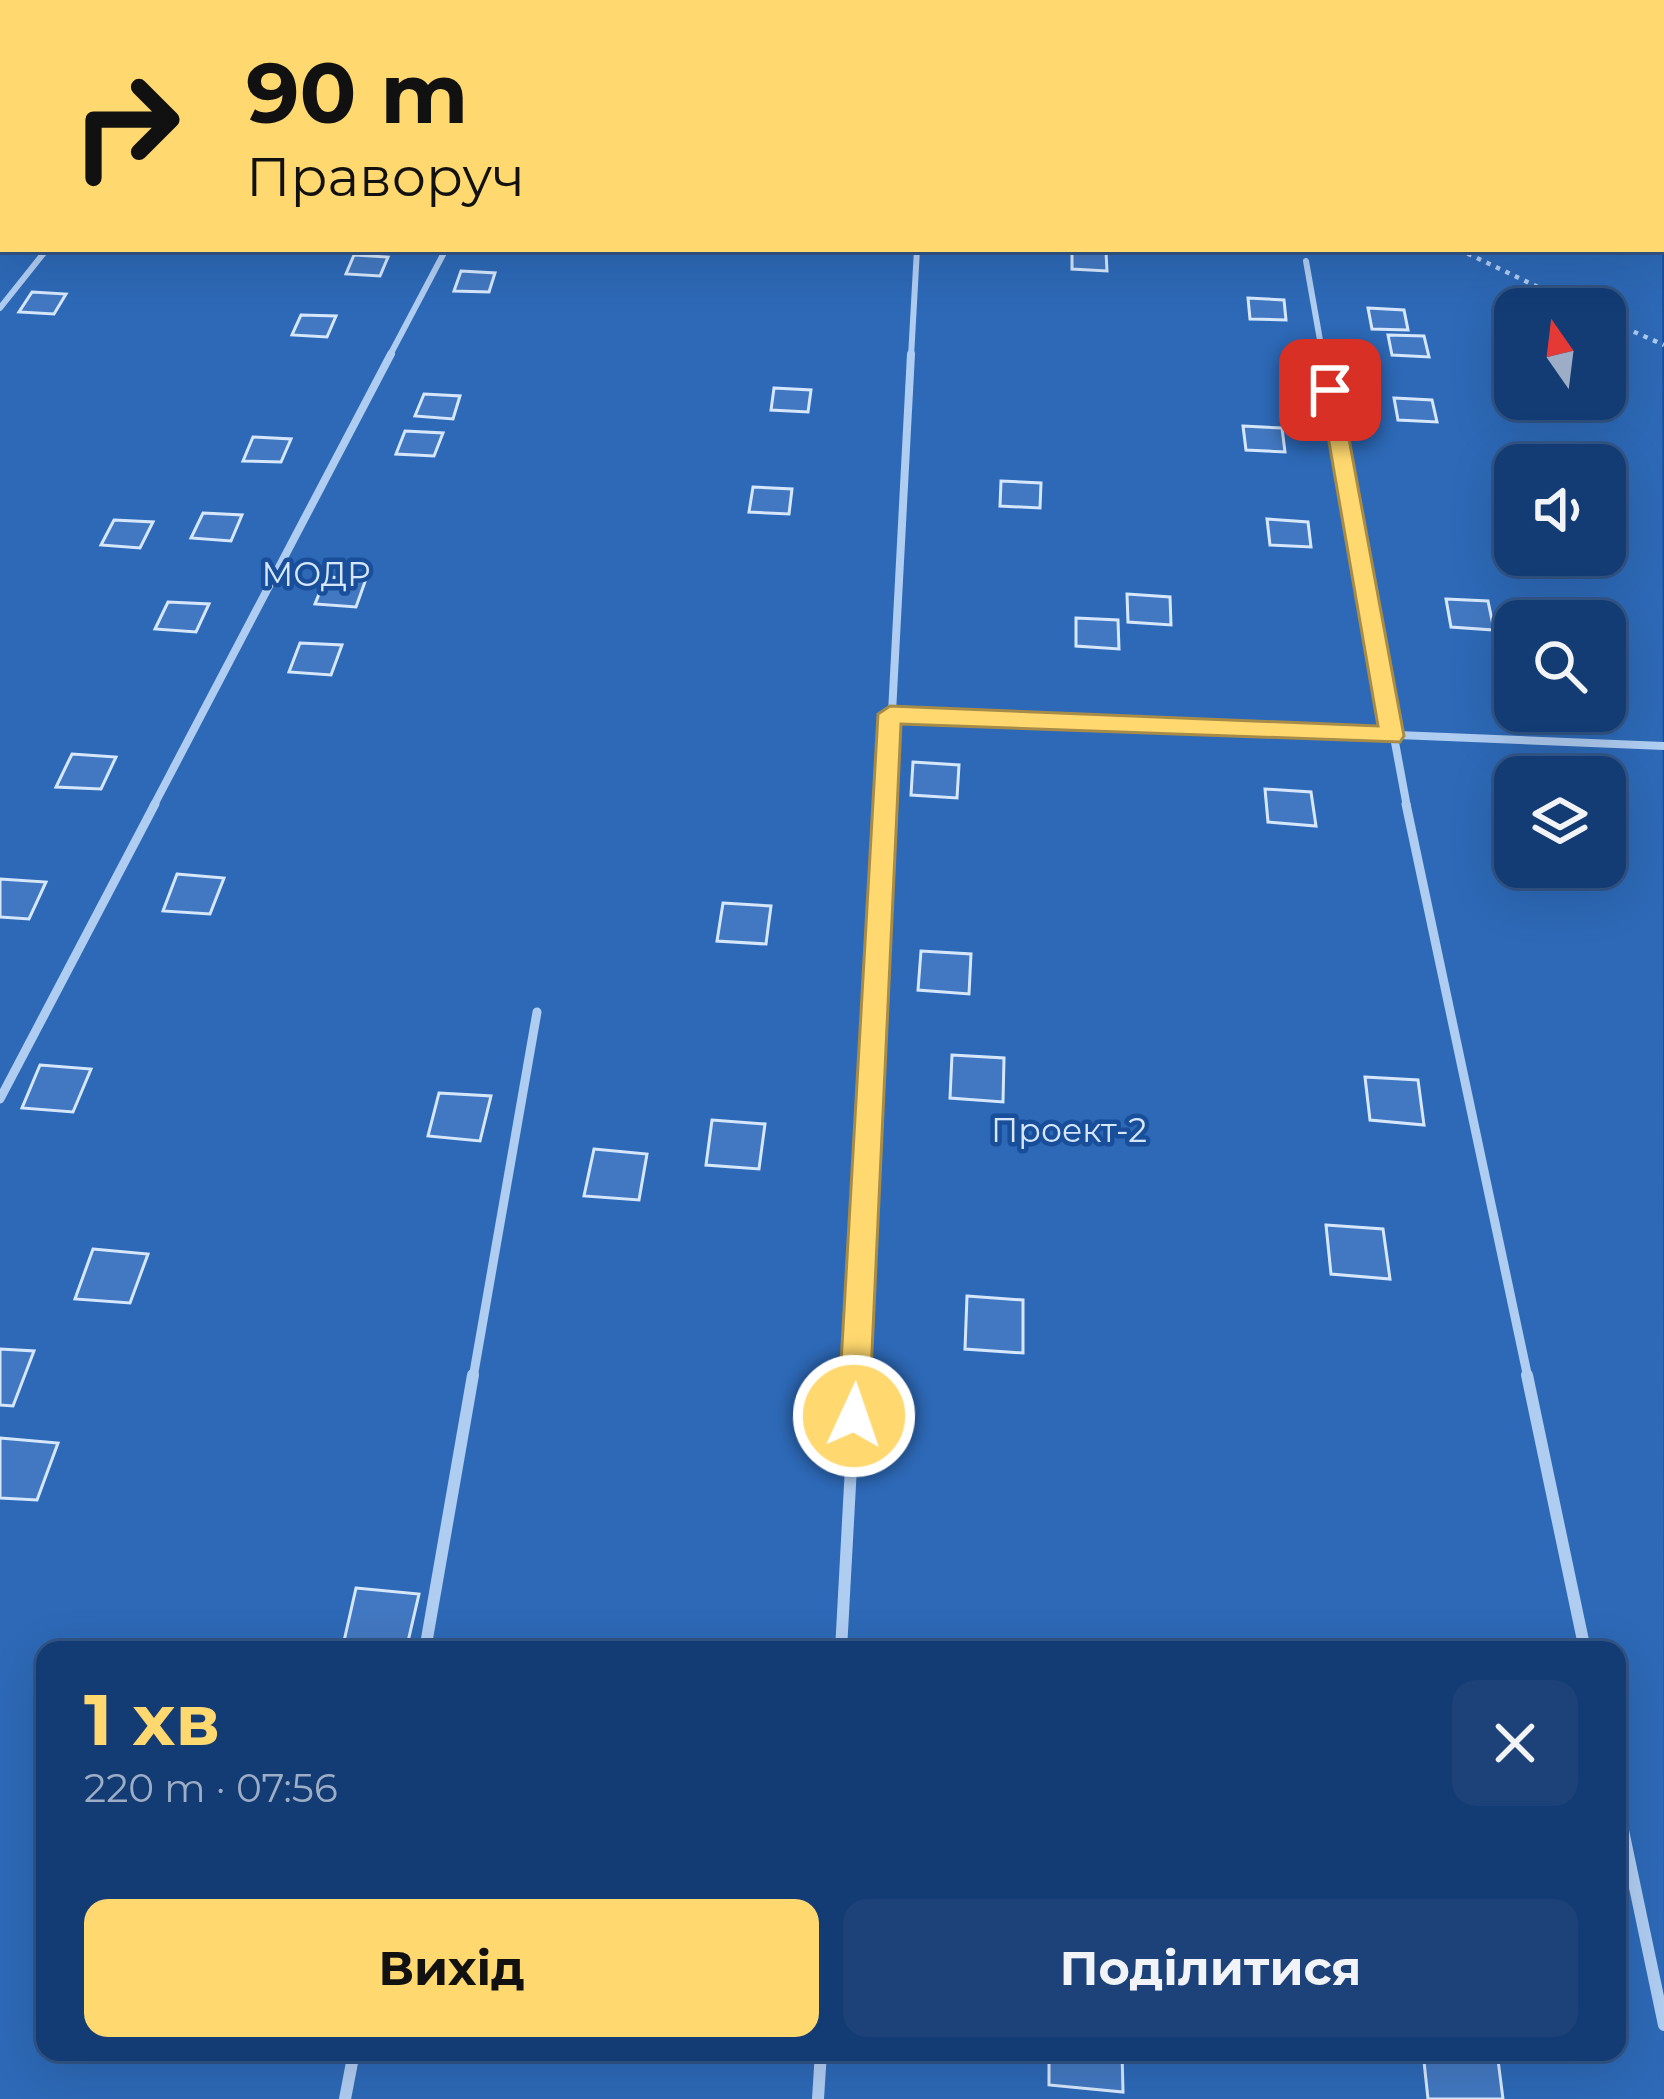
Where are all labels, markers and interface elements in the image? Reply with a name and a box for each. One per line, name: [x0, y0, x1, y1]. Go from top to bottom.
text: 90 m: [246, 42, 468, 144]
icon: right: [48, 48, 204, 204]
text: Праворуч: [246, 144, 525, 210]
north arrow: [1494, 288, 1626, 420]
map controls: [1494, 288, 1626, 888]
pin: [1279, 339, 1381, 441]
icon: arrive: [1297, 357, 1363, 423]
button: sound: [1494, 444, 1626, 576]
park label: МОДР: [262, 554, 370, 594]
button: search: [1494, 600, 1626, 732]
button: layers: [1494, 756, 1626, 888]
park label: Проект-2: [991, 1110, 1147, 1150]
position arrow: [791, 1353, 917, 1479]
text: 1 хв: [84, 1675, 220, 1763]
button: close: [1452, 1680, 1578, 1806]
text: 220 m · 07:56: [84, 1764, 338, 1812]
button: Вихід: [84, 1899, 819, 2037]
button: Поділитися: [843, 1899, 1578, 2037]

